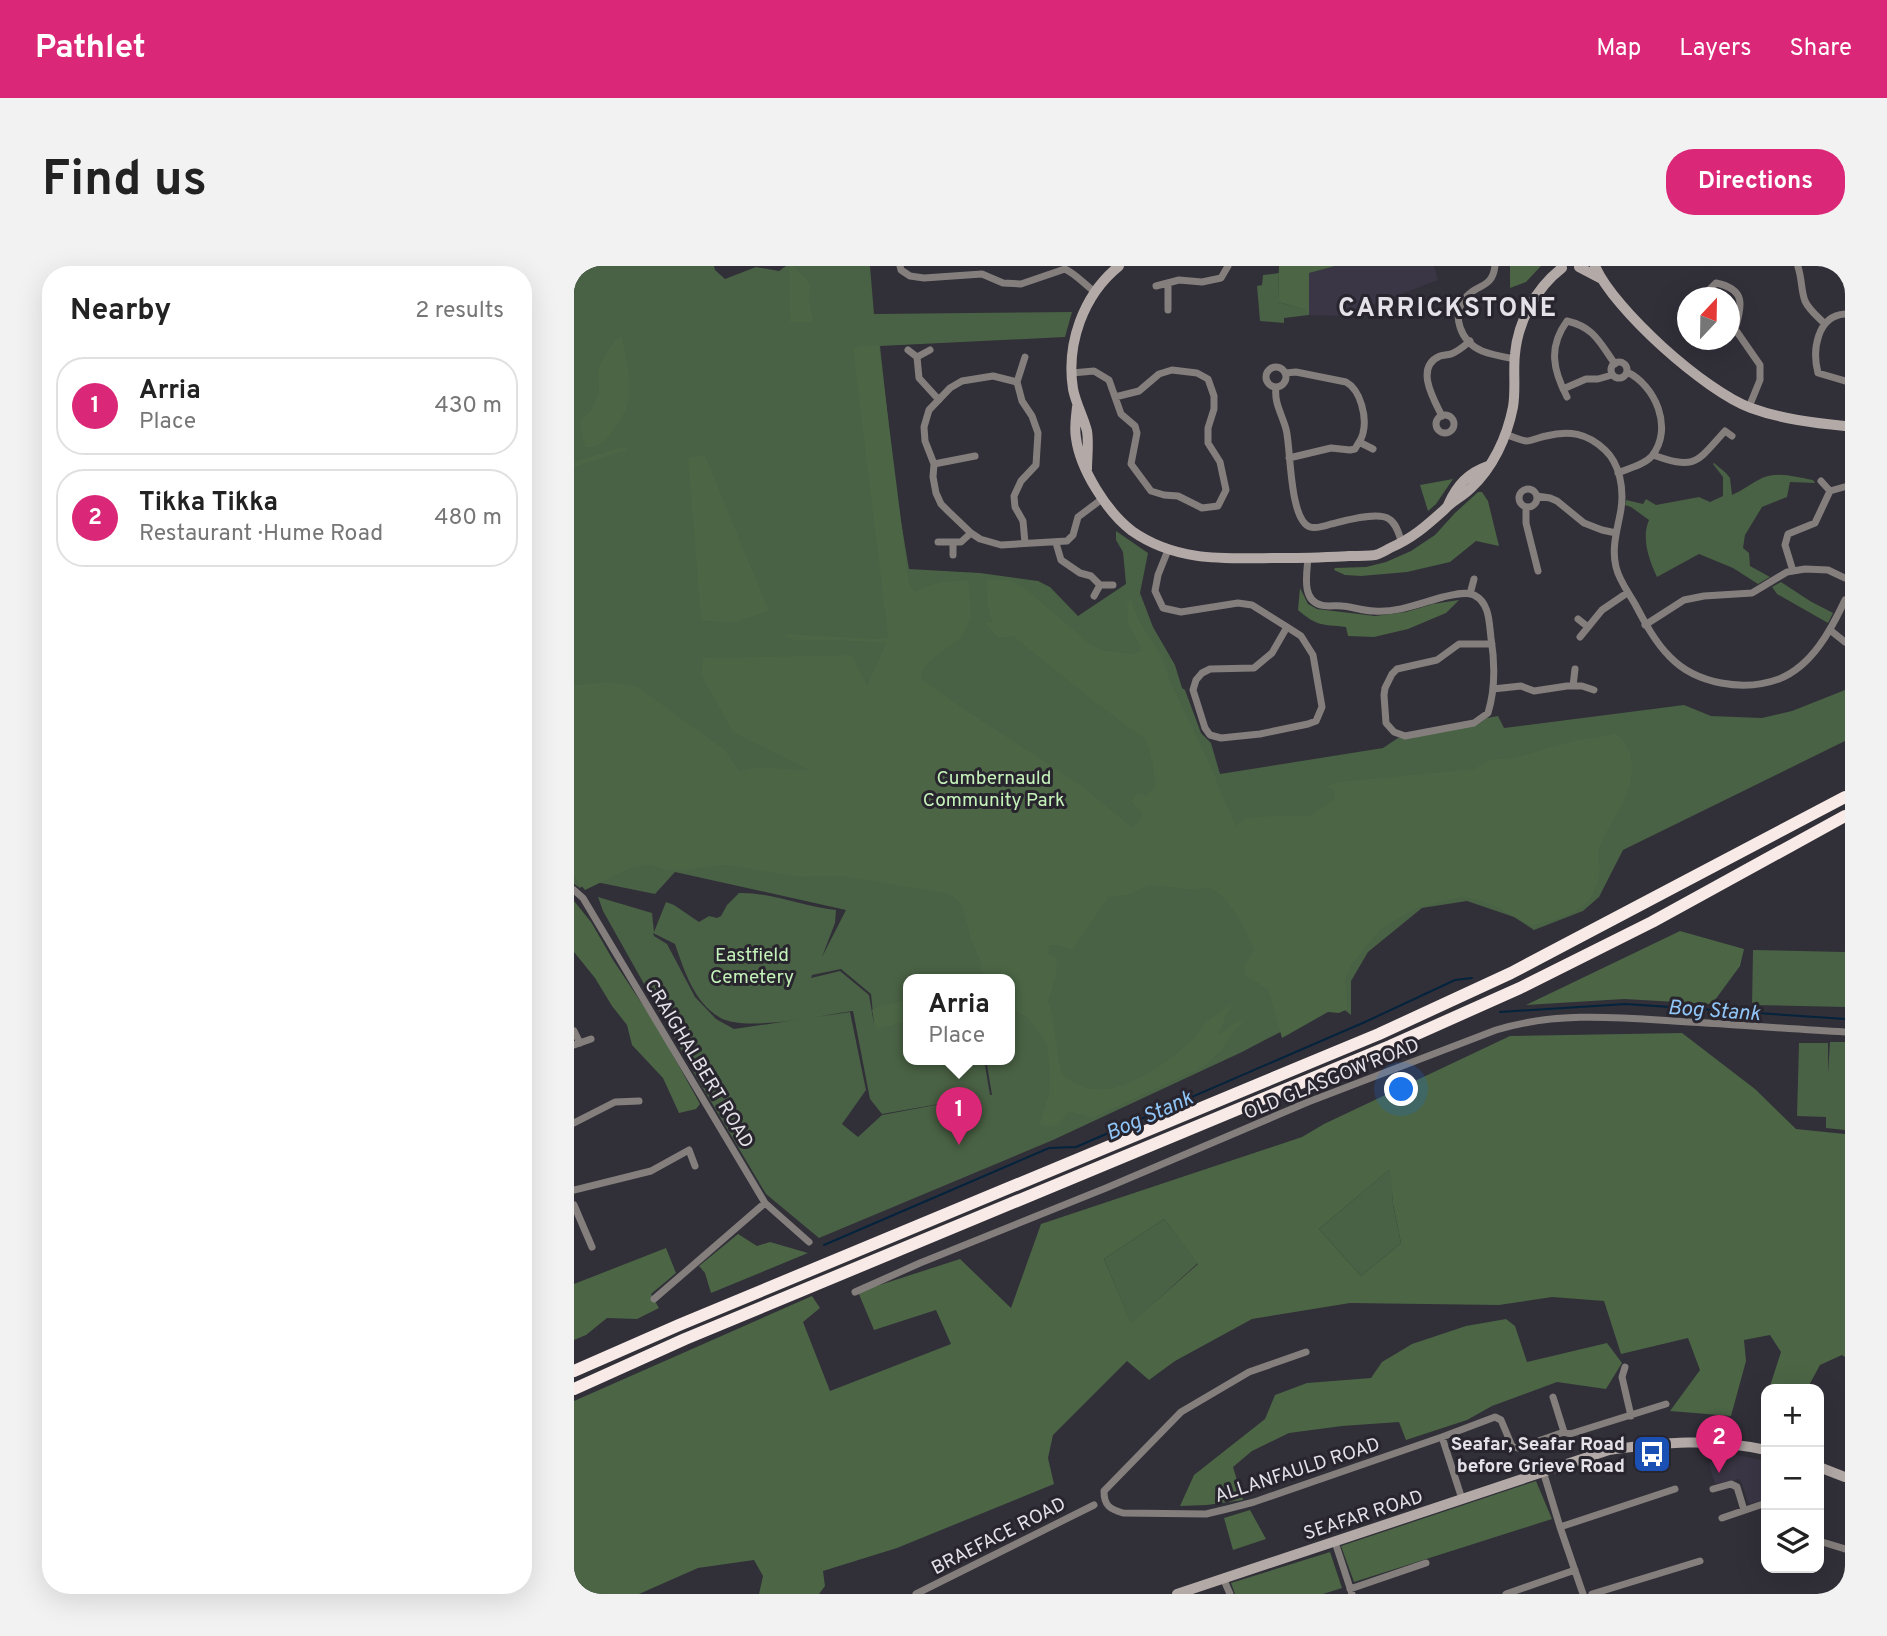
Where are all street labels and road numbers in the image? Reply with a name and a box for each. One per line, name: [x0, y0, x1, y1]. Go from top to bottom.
street label: CRAIGHALBERT ROAD: [638, 975, 758, 1153]
street label: OLD GLASGOW ROAD: [1240, 1034, 1423, 1126]
street label: ALLANFAULD ROAD: [1212, 1433, 1383, 1509]
street label: SEAFAR ROAD: [1301, 1485, 1426, 1547]
street label: BRAEFACE ROAD: [928, 1493, 1070, 1581]

